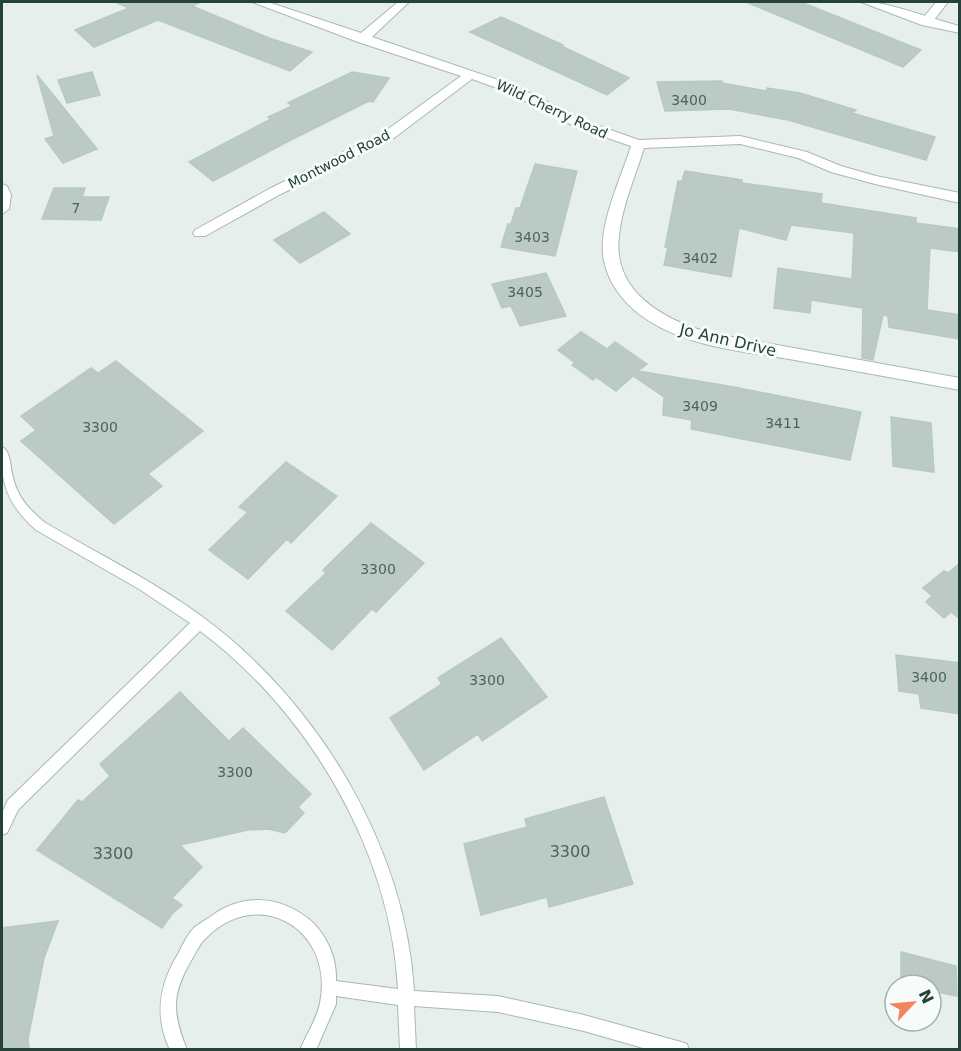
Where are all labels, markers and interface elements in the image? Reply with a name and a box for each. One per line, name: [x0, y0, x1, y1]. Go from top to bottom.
street label: Wild Cherry Road: [494, 76, 610, 142]
house number: 3400: [671, 92, 707, 108]
street label: Montwood Road: [285, 126, 393, 192]
house number: 7: [72, 200, 80, 216]
house number: 3403: [514, 229, 550, 245]
house number: 3402: [682, 250, 718, 266]
house number: 3405: [507, 284, 543, 300]
street label: Jo Ann Drive: [677, 319, 778, 360]
house number: 3409: [682, 398, 718, 414]
house number: 3411: [765, 415, 801, 431]
house number: 3300: [82, 419, 118, 435]
house number: 3300: [360, 561, 396, 577]
house number: 3400: [911, 669, 947, 685]
house number: 3300: [469, 672, 505, 688]
house number: 3300: [217, 764, 253, 780]
house number: 3300: [550, 842, 590, 861]
house number: 3300: [93, 844, 133, 863]
north arrow: [883, 973, 943, 1033]
text: N: [915, 986, 938, 1007]

